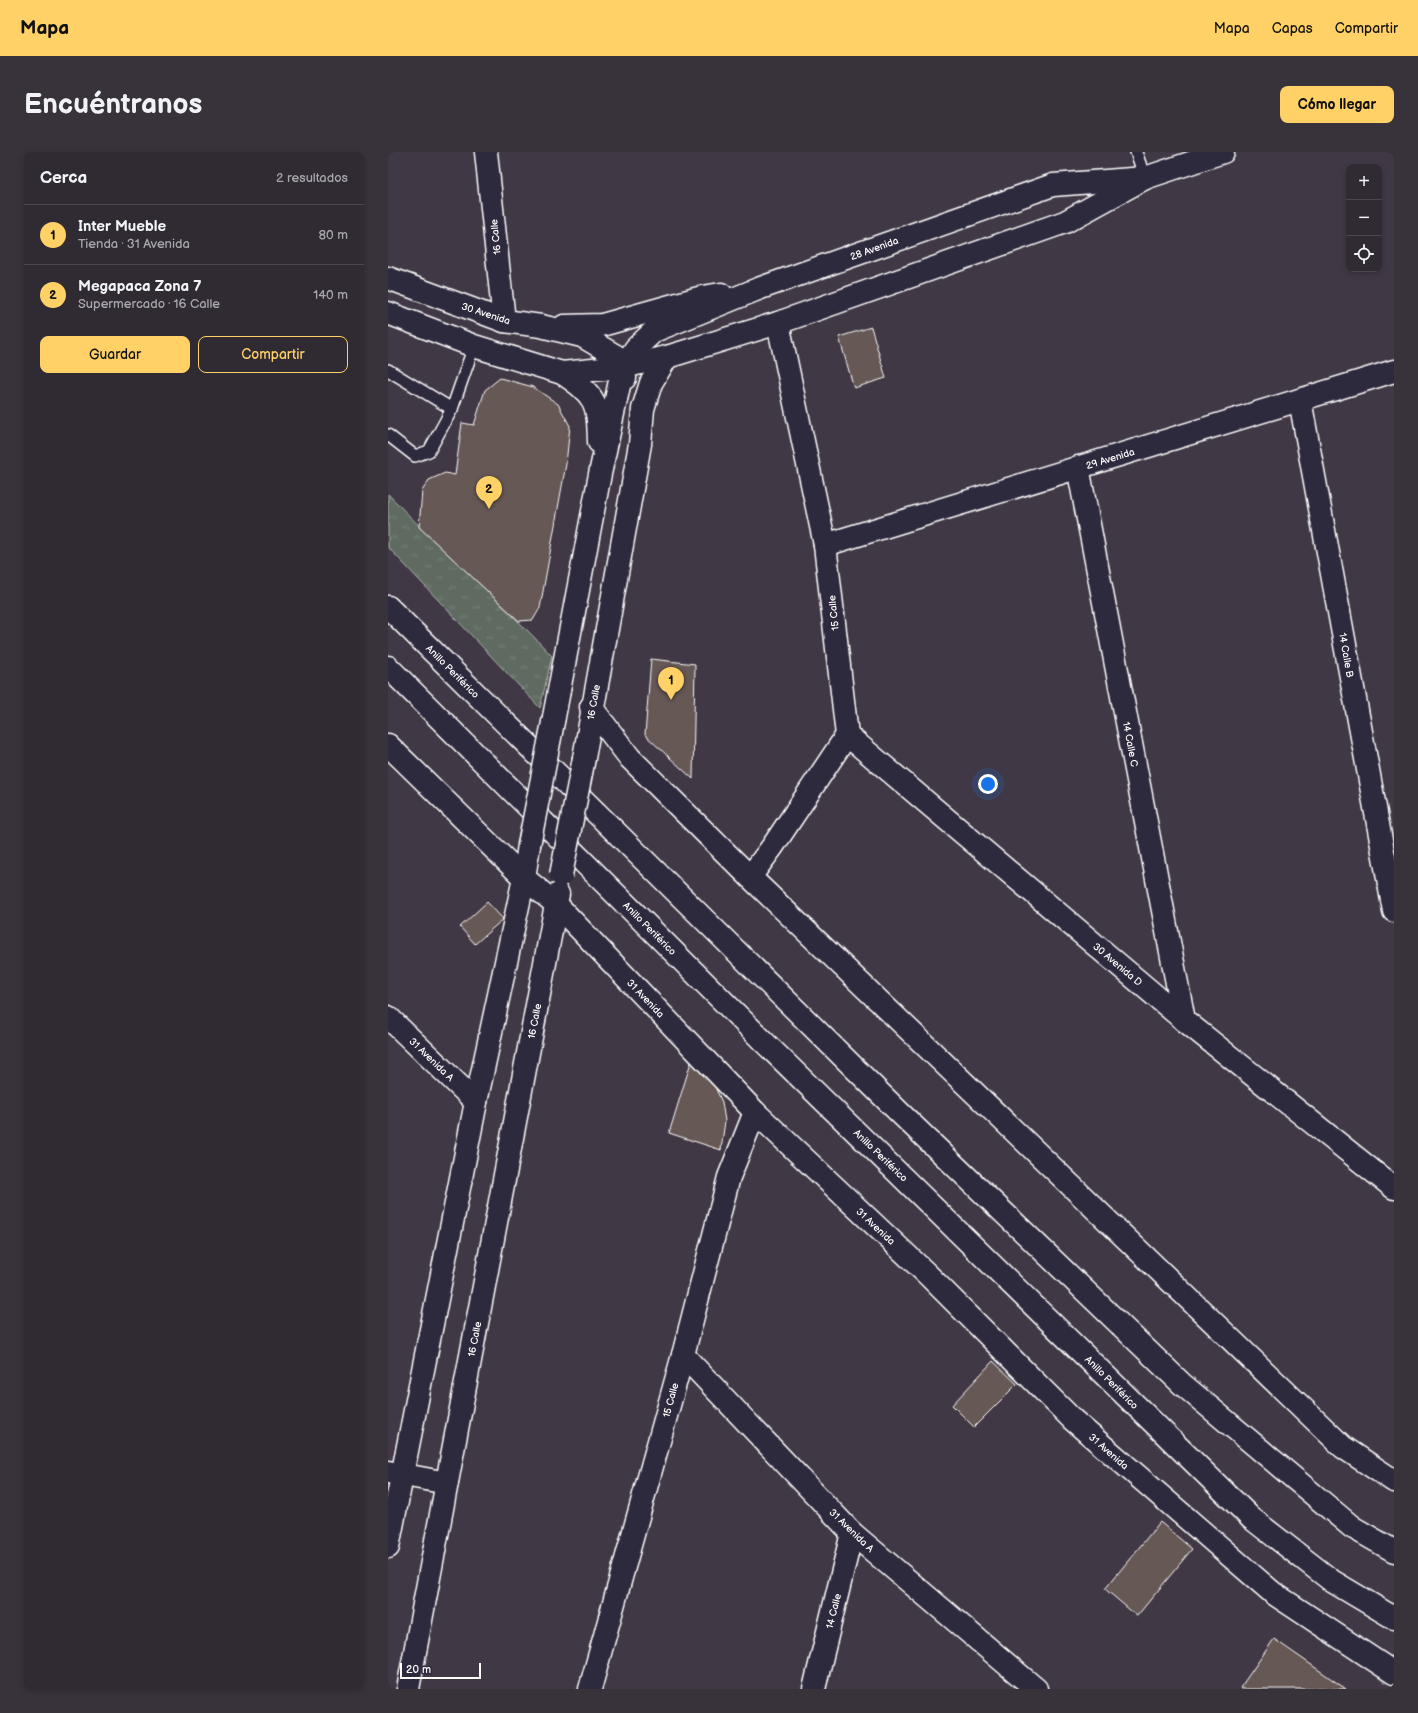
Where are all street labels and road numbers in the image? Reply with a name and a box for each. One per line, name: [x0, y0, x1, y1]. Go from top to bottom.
street label: 16 Calle: [488, 218, 504, 255]
street label: 28 Avenida: [849, 235, 900, 263]
street label: 30 Avenida: [460, 300, 512, 328]
street label: 29 Avenida: [1085, 446, 1136, 472]
street label: 15 Calle: [826, 595, 842, 631]
street label: 14 Calle B: [1336, 632, 1356, 679]
street label: Anillo Periférico: [423, 643, 482, 701]
street label: 16 Calle: [585, 683, 603, 721]
street label: 14 Calle C: [1120, 721, 1140, 768]
street label: Anillo Periférico: [620, 900, 679, 958]
street label: 30 Avenida D: [1090, 941, 1144, 989]
street label: 31 Avenida: [624, 977, 667, 1021]
street label: 16 Calle: [526, 1002, 544, 1040]
street label: 31 Avenida A: [407, 1035, 457, 1085]
street label: Anillo Periférico: [851, 1127, 910, 1185]
street label: 31 Avenida: [853, 1206, 897, 1248]
street label: 16 Calle: [466, 1320, 484, 1358]
street label: Anillo Periférico: [1082, 1354, 1141, 1412]
street label: 15 Calle: [661, 1382, 681, 1419]
street label: 31 Avenida: [1086, 1431, 1131, 1472]
street label: 31 Avenida A: [827, 1506, 877, 1556]
street label: 14 Calle: [824, 1592, 844, 1630]

